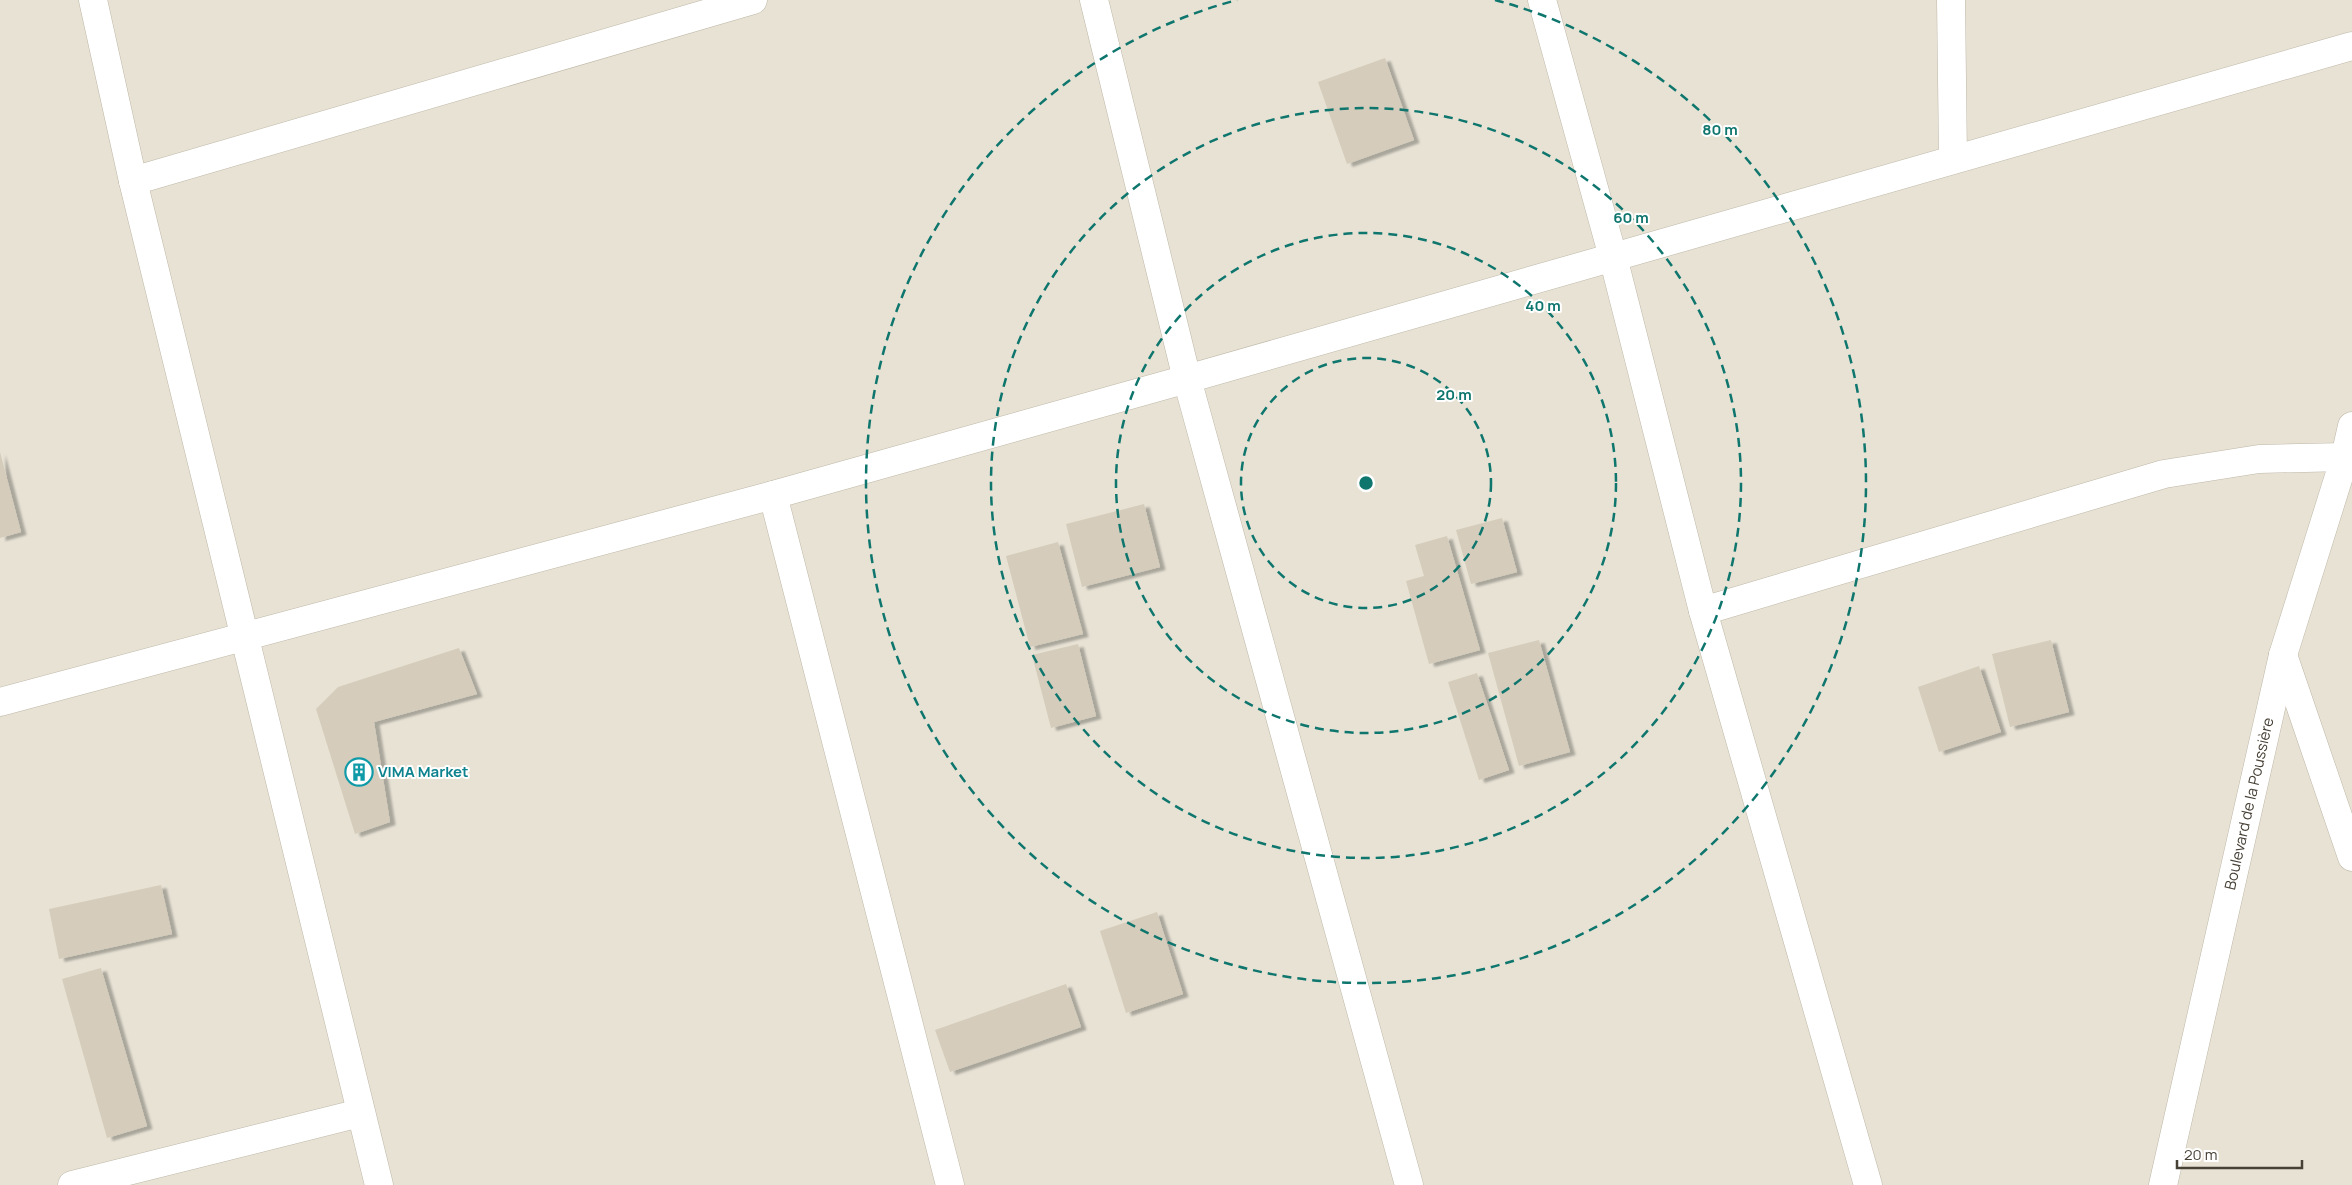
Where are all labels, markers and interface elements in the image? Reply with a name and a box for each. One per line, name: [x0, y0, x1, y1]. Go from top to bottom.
text: 80 m: [1702, 119, 1738, 140]
text: 60 m: [1613, 207, 1649, 228]
text: 40 m: [1525, 295, 1561, 316]
text: 20 m: [1436, 384, 1472, 405]
centre of rings: [1357, 474, 1375, 492]
street label: Boulevard de la Poussière: [2219, 715, 2279, 892]
building icon: VIMA Market: [344, 757, 374, 787]
place label: VIMA Market: [378, 761, 469, 782]
scale bar: [2177, 1138, 2302, 1170]
text: 20 m: [2184, 1144, 2217, 1165]

